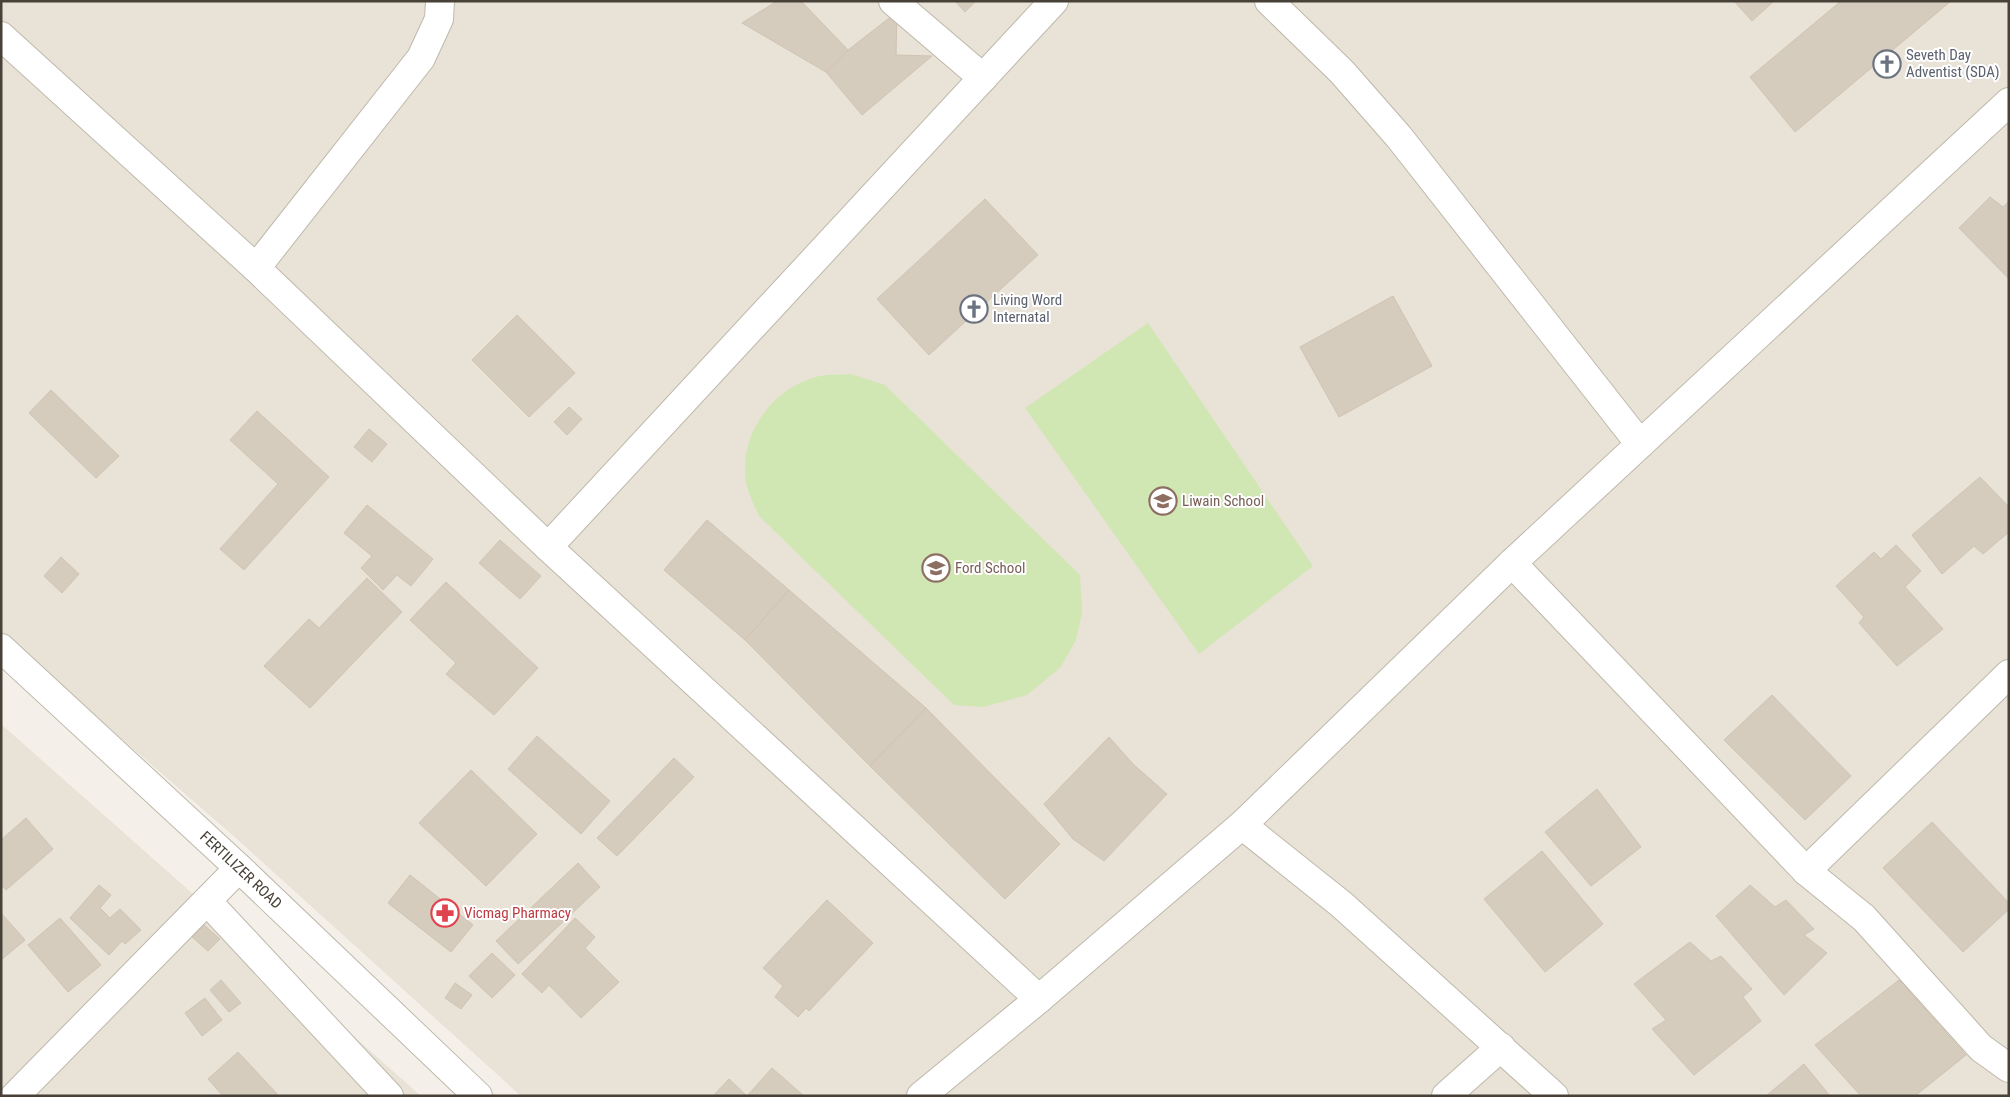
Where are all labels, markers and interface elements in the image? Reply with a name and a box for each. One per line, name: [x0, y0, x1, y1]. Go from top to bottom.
place label: Seveth Day Adventist (SDA): [1906, 46, 2000, 81]
church icon: Seveth Day Adventist (SDA): [1872, 49, 1902, 79]
place label: Living Word Internatal: [993, 291, 1062, 326]
church icon: Living Word Internatal: [959, 294, 989, 324]
school or university icon: Liwain School: [1148, 486, 1178, 516]
place label: Liwain School: [1182, 492, 1264, 510]
school or university icon: Ford School: [921, 553, 951, 583]
place label: Ford School: [955, 559, 1025, 577]
street label: FERTILIZER ROAD: [196, 828, 286, 912]
pharmacy icon: Vicmag Pharmacy: [430, 898, 460, 928]
place label: Vicmag Pharmacy: [464, 904, 571, 922]

